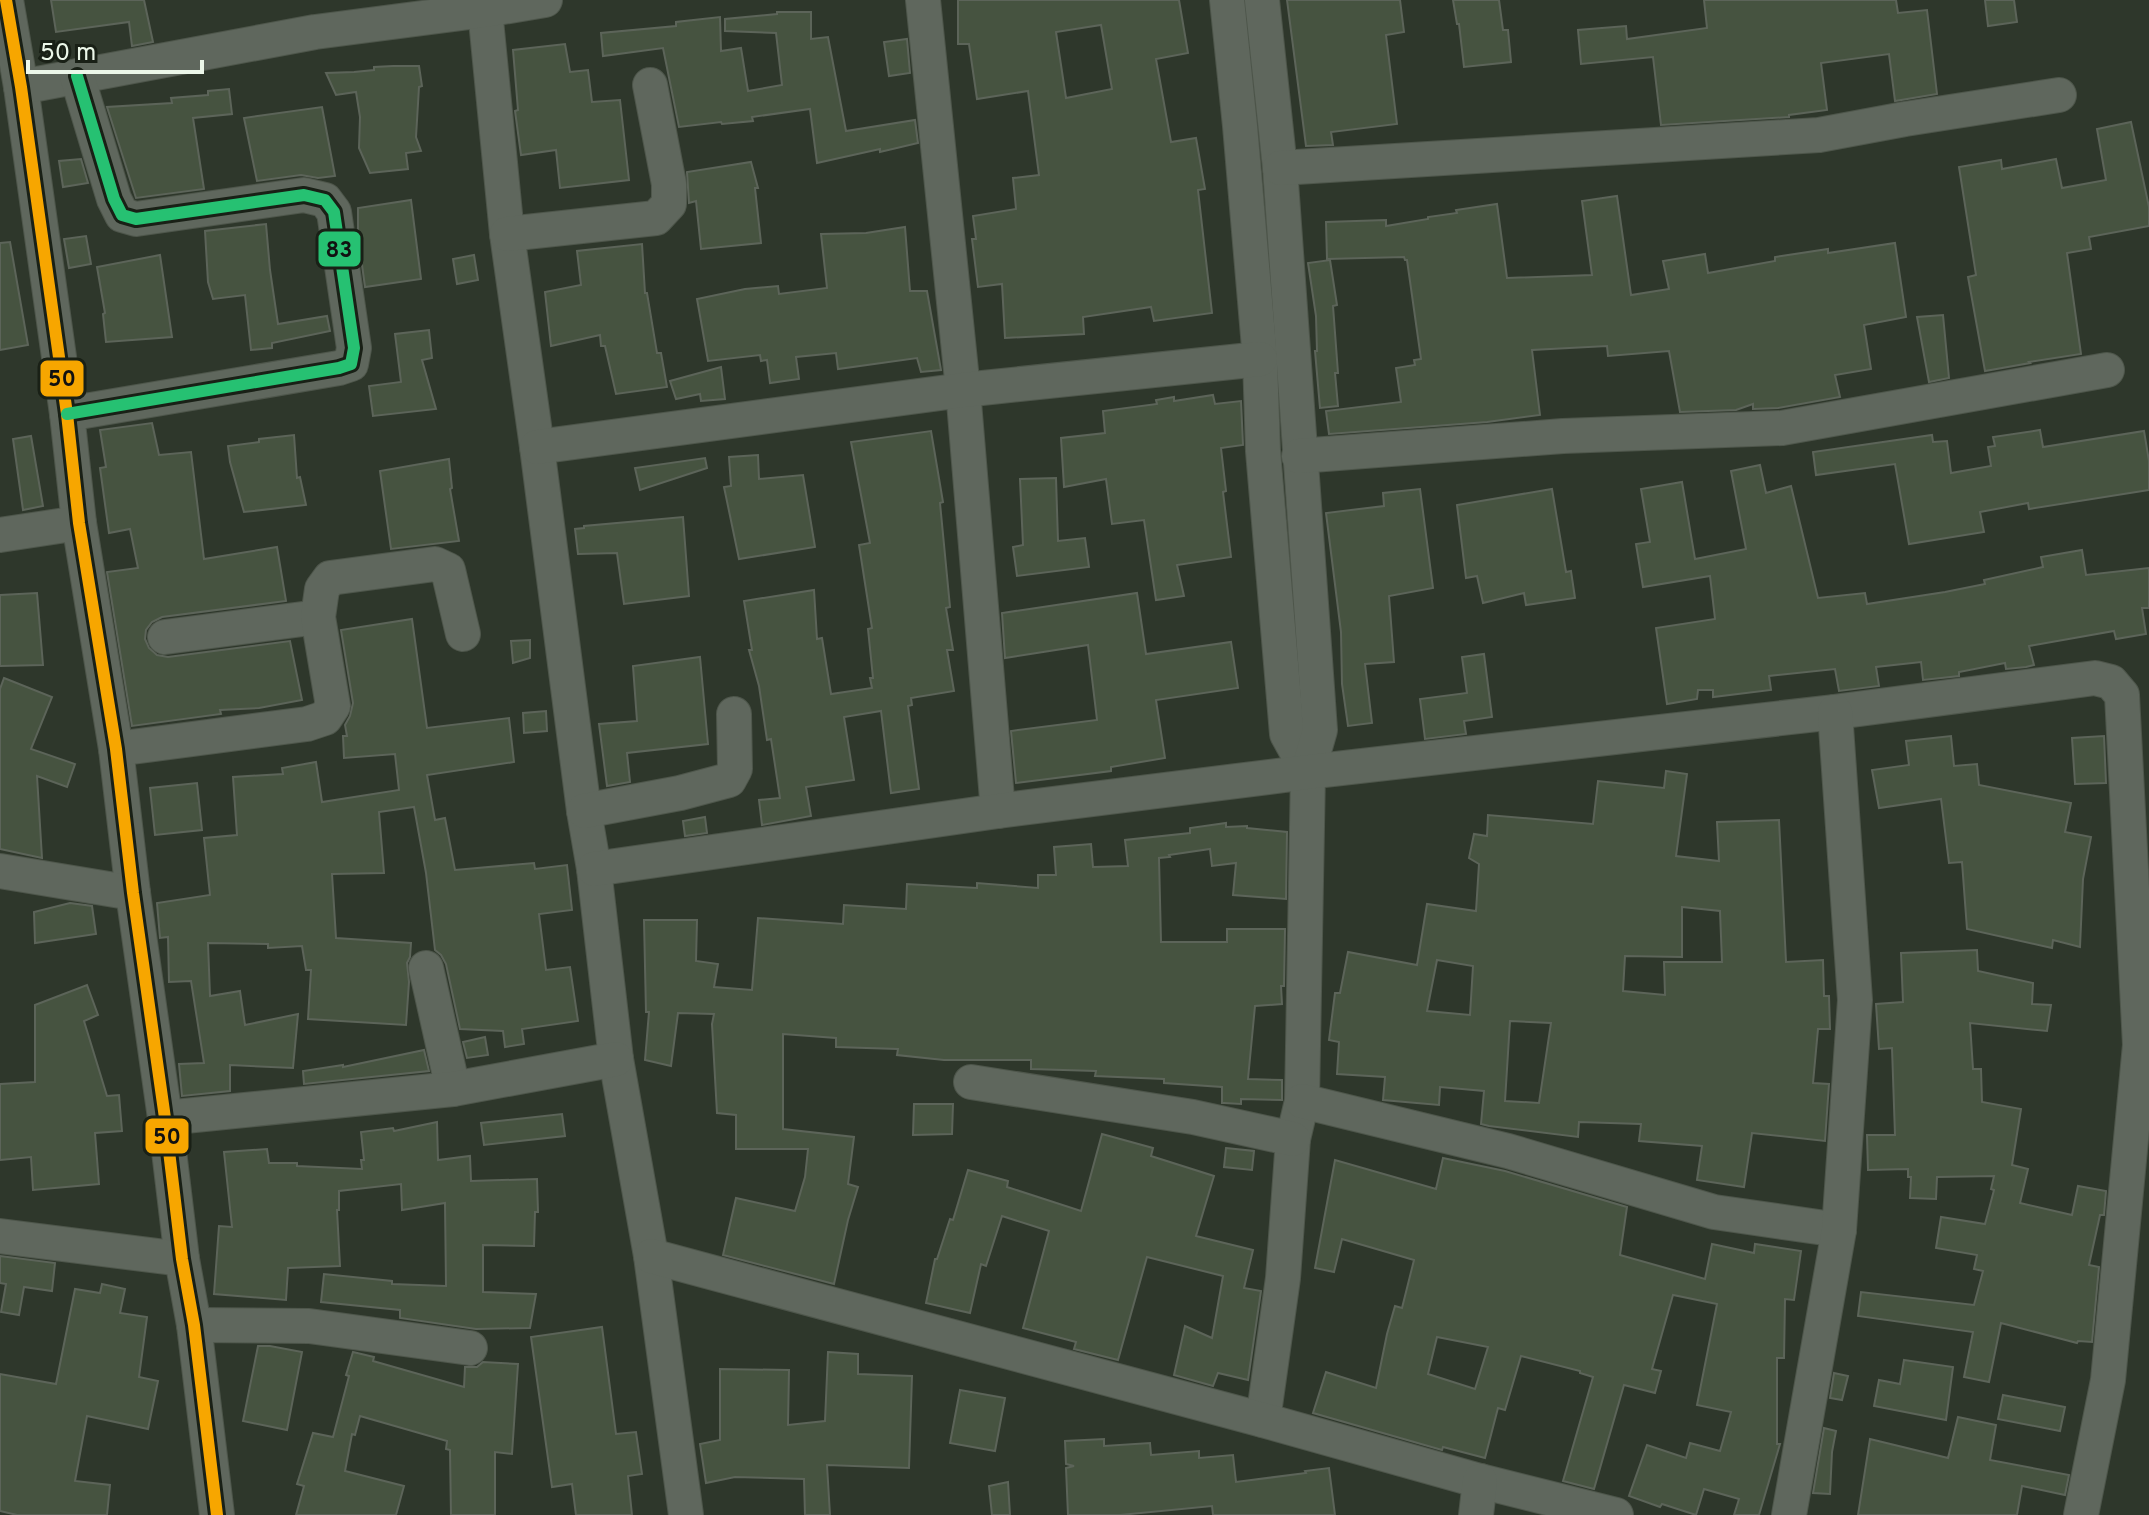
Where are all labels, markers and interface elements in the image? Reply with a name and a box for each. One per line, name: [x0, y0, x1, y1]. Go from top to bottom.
scale bar: [28, 24, 202, 74]
text: 50 m: [40, 39, 96, 69]
line badge: 83: [317, 230, 362, 268]
text: 83: [325, 238, 353, 265]
line badge: 50: [39, 359, 85, 398]
text: 50: [48, 367, 76, 394]
line badge: 50: [144, 1117, 190, 1155]
text: 50: [153, 1125, 181, 1152]

